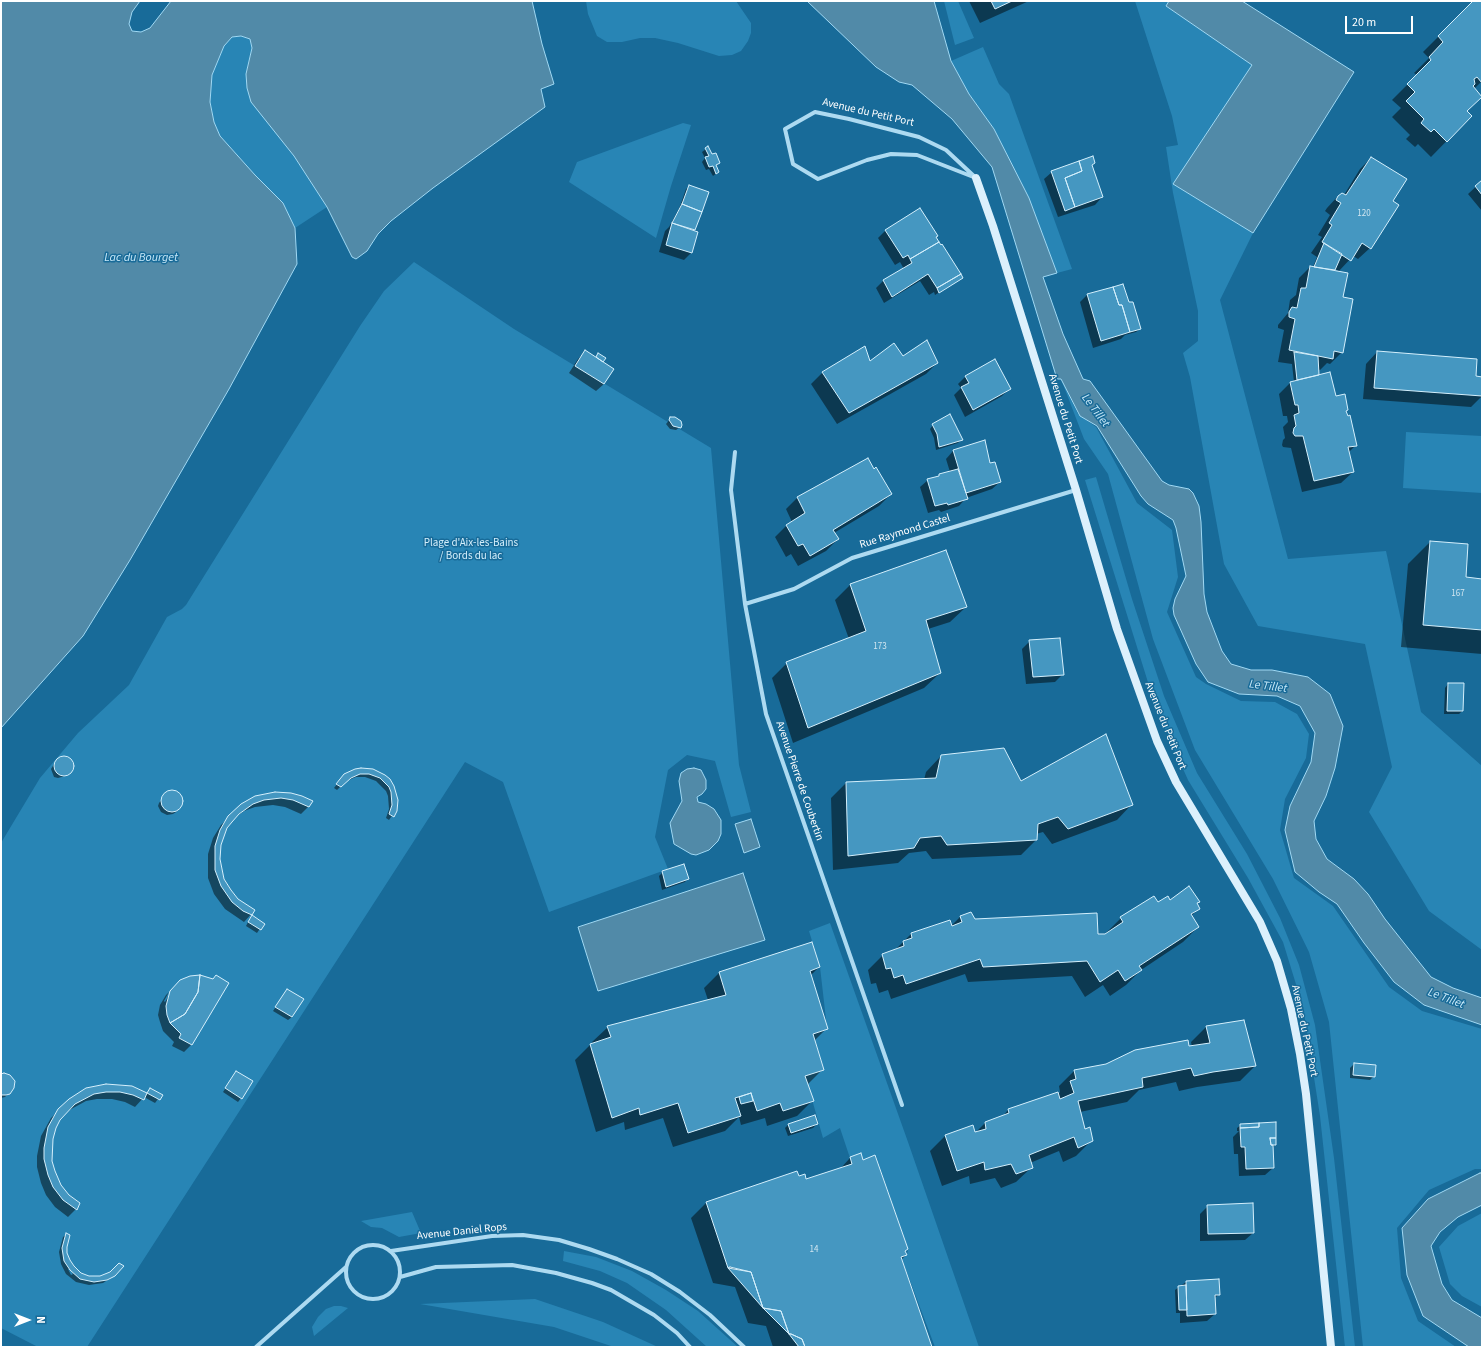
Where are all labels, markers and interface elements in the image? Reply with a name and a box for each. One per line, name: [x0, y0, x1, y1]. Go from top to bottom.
scale bar: [1347, 8, 1415, 34]
text: 20 m: [1352, 14, 1376, 31]
street label: Avenue du Petit Port: [821, 96, 915, 130]
house number: 120: [1357, 209, 1371, 219]
water label: Lac du Bourget: [104, 251, 178, 265]
street label: Avenue du Petit Port: [1045, 372, 1085, 466]
water label: Le Tillet: [1078, 392, 1112, 430]
street label: Rue Raymond Castel: [858, 512, 952, 552]
park label: Plage d'Aix-les-Bains / Bords du lac: [424, 537, 518, 563]
house number: 167: [1451, 589, 1465, 599]
house number: 173: [873, 642, 887, 652]
water label: Le Tillet: [1248, 678, 1288, 696]
street label: Avenue du Petit Port: [1141, 680, 1189, 772]
street label: Avenue Pierre de Coubertin: [772, 720, 826, 842]
street label: Avenue du Petit Port: [1288, 984, 1320, 1078]
water label: Le Tillet: [1426, 985, 1466, 1013]
street label: Avenue Daniel Rops: [416, 1221, 508, 1243]
house number: 14: [810, 1245, 818, 1255]
north arrow: [8, 1300, 48, 1340]
text: N: [33, 1316, 48, 1324]

